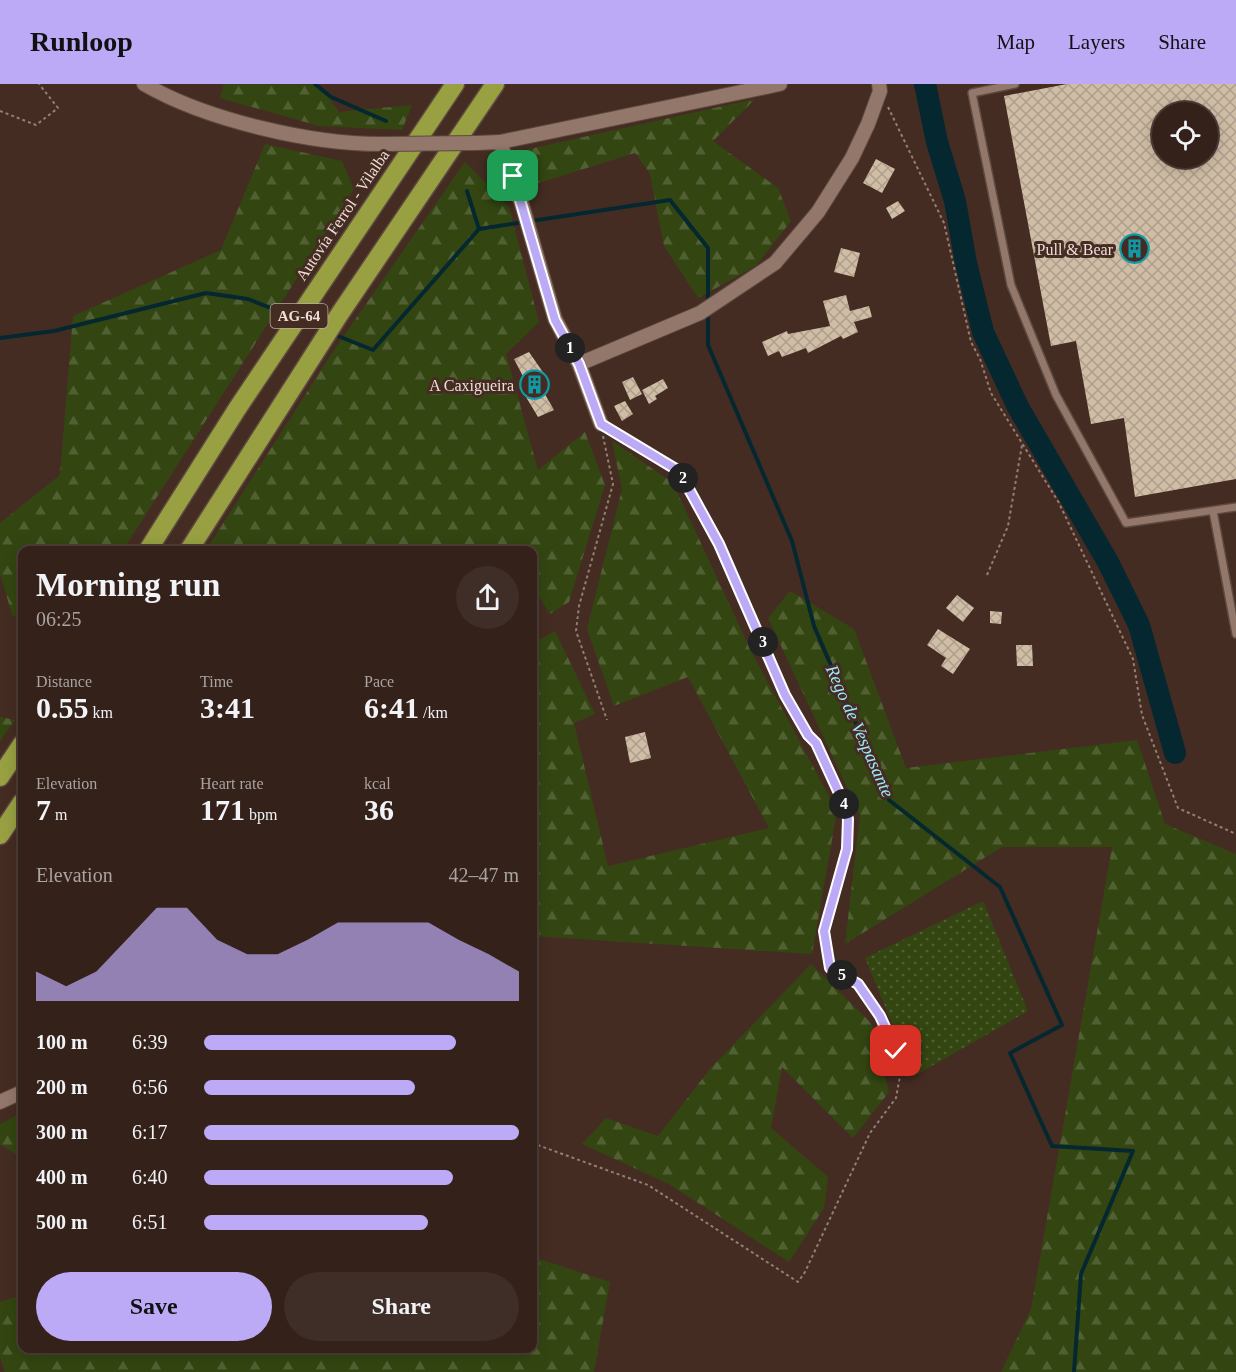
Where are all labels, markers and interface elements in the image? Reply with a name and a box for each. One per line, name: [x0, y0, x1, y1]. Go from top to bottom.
text: Runloop: [30, 26, 133, 57]
text: Map: [997, 30, 1035, 54]
text: Layers: [1068, 30, 1125, 54]
text: Share: [1158, 30, 1206, 54]
map controls: [1152, 102, 1218, 168]
button: locate: [1152, 102, 1218, 168]
street label: Autovía Ferrol - Vilalba: [292, 147, 392, 284]
pin: [487, 150, 538, 201]
icon: arrive: [496, 159, 529, 192]
building icon: Pull & Bear: [1118, 233, 1150, 265]
place label: Pull & Bear: [1037, 241, 1114, 258]
road number: AG-64: [270, 304, 328, 328]
pin: 1: [555, 333, 585, 363]
text: 1: [566, 339, 574, 356]
building icon: A Caxigueira: [519, 369, 551, 401]
place label: A Caxigueira: [429, 377, 514, 395]
pin: 2: [668, 463, 698, 493]
text: 2: [679, 469, 687, 486]
button: share: [456, 566, 519, 629]
text: Morning run: [36, 567, 220, 603]
text: 06:25: [36, 608, 82, 630]
pin: 3: [748, 627, 778, 657]
text: 3: [759, 633, 767, 650]
water label: Rego de Vespasante: [821, 661, 898, 800]
text: Distance: [36, 673, 92, 690]
text: Time: [200, 673, 233, 690]
text: Pace: [364, 673, 394, 690]
text: 0.55: [36, 691, 89, 724]
text: 3:41: [200, 691, 255, 724]
text: 6:41: [364, 691, 419, 724]
text: km: [89, 704, 113, 721]
text: /km: [419, 704, 448, 721]
text: Elevation: [36, 775, 97, 792]
text: Heart rate: [200, 775, 264, 792]
text: kcal: [364, 775, 391, 792]
pin: 4: [829, 789, 859, 819]
text: 7: [36, 793, 51, 826]
text: 171: [200, 793, 245, 826]
text: 36: [364, 793, 394, 826]
text: 4: [840, 795, 848, 812]
text: m: [51, 806, 67, 823]
text: bpm: [245, 806, 277, 823]
text: Elevation: [36, 864, 113, 886]
text: 42–47 m: [448, 864, 519, 886]
pin: 5: [827, 960, 857, 990]
text: 5: [838, 966, 846, 983]
pin: [870, 1025, 921, 1076]
text: 100 m: [36, 1031, 88, 1053]
text: 6:39: [132, 1031, 168, 1053]
icon: check: [879, 1034, 912, 1067]
text: 200 m: [36, 1076, 88, 1098]
text: 6:56: [132, 1076, 168, 1098]
text: 300 m: [36, 1121, 88, 1143]
text: 6:17: [132, 1121, 168, 1143]
text: 400 m: [36, 1166, 88, 1188]
text: 6:40: [132, 1166, 168, 1188]
text: 500 m: [36, 1211, 88, 1233]
text: 6:51: [132, 1211, 168, 1233]
button: Save: [36, 1272, 272, 1341]
button: Share: [284, 1272, 519, 1341]

